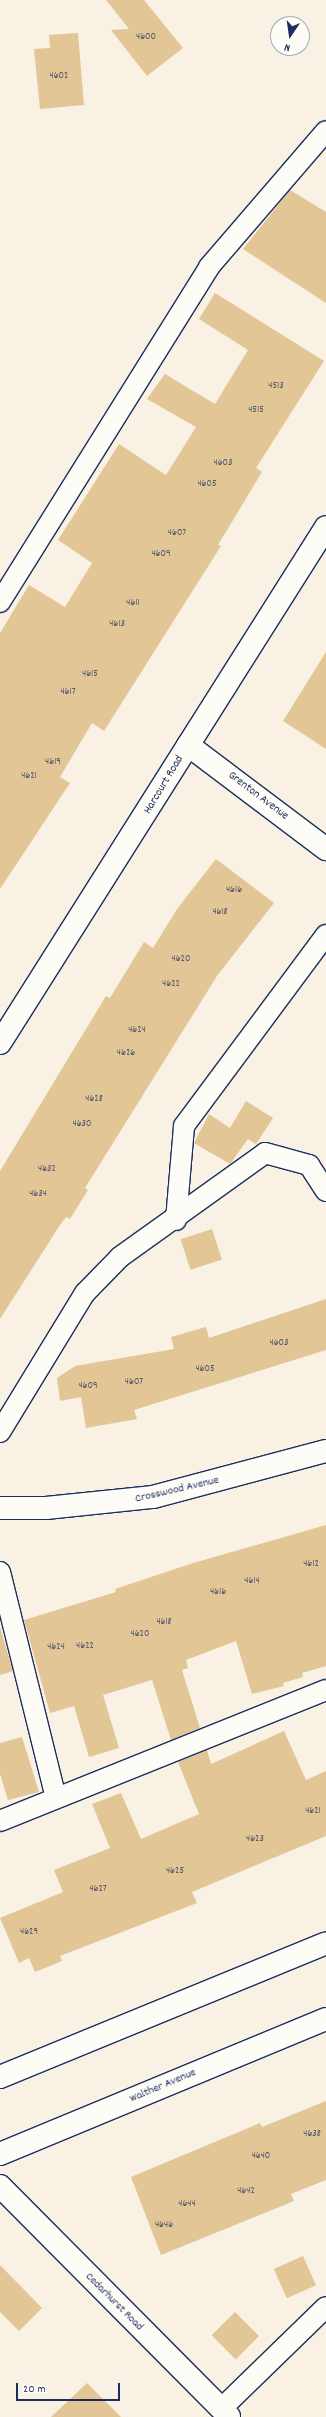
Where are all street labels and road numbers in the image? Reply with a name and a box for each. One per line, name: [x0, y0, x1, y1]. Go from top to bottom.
street label: Harcourt Road: [141, 753, 187, 817]
street label: Grenton Avenue: [225, 769, 291, 823]
street label: Crosswood Avenue: [134, 1473, 220, 1507]
street label: Walther Avenue: [128, 2066, 198, 2106]
street label: Cedarhurst Road: [82, 2270, 146, 2334]

